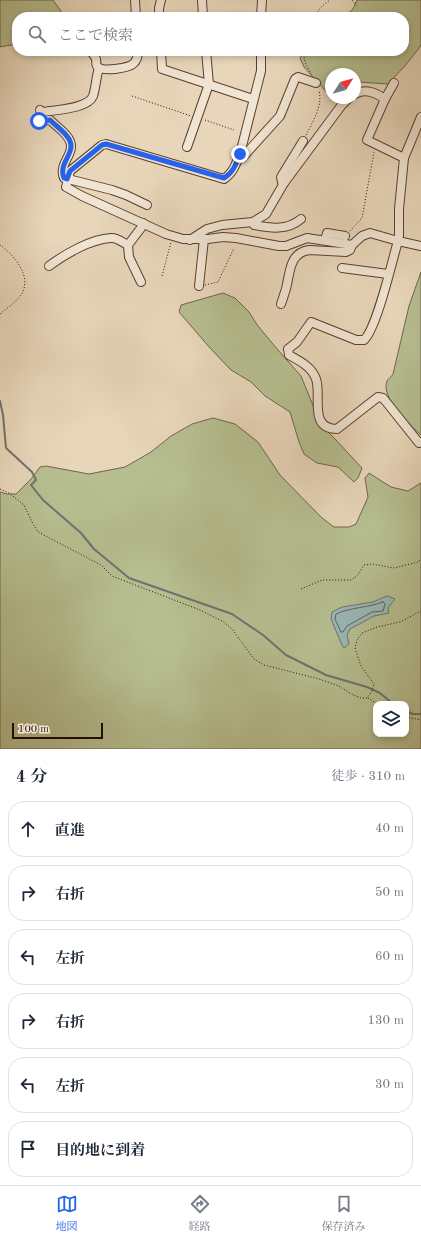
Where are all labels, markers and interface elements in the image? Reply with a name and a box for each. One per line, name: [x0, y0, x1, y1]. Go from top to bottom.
search box: [12, 12, 409, 56]
icon: search: [26, 23, 48, 45]
text: ここで検索: [58, 29, 133, 44]
north arrow: [325, 68, 361, 104]
route start: [30, 112, 48, 130]
route end: [231, 145, 249, 163]
map controls: [373, 701, 409, 737]
button: layers: [373, 701, 409, 737]
scale bar: [12, 721, 103, 740]
text: 100 m: [18, 724, 49, 735]
text: 4 分: [16, 769, 48, 786]
text: 徒歩 · 310 m: [331, 770, 405, 783]
icon: ahead: [17, 818, 39, 840]
text: 40 m: [375, 822, 404, 835]
text: 直進: [55, 824, 85, 839]
icon: right: [17, 882, 39, 904]
text: 50 m: [375, 886, 404, 899]
text: 右折: [55, 888, 85, 903]
icon: left: [17, 946, 39, 968]
text: 60 m: [375, 950, 404, 963]
text: 左折: [55, 952, 85, 967]
icon: right: [17, 1010, 39, 1032]
text: 130 m: [367, 1014, 404, 1027]
text: 右折: [55, 1016, 85, 1031]
icon: left: [17, 1074, 39, 1096]
text: 30 m: [375, 1078, 404, 1091]
text: 左折: [55, 1080, 85, 1095]
icon: arrive: [17, 1138, 39, 1160]
text: 目的地に到着: [55, 1144, 145, 1159]
tab: 地図: [56, 1193, 78, 1235]
tab: 経路: [189, 1193, 211, 1235]
tab: 保存済み: [322, 1193, 366, 1235]

